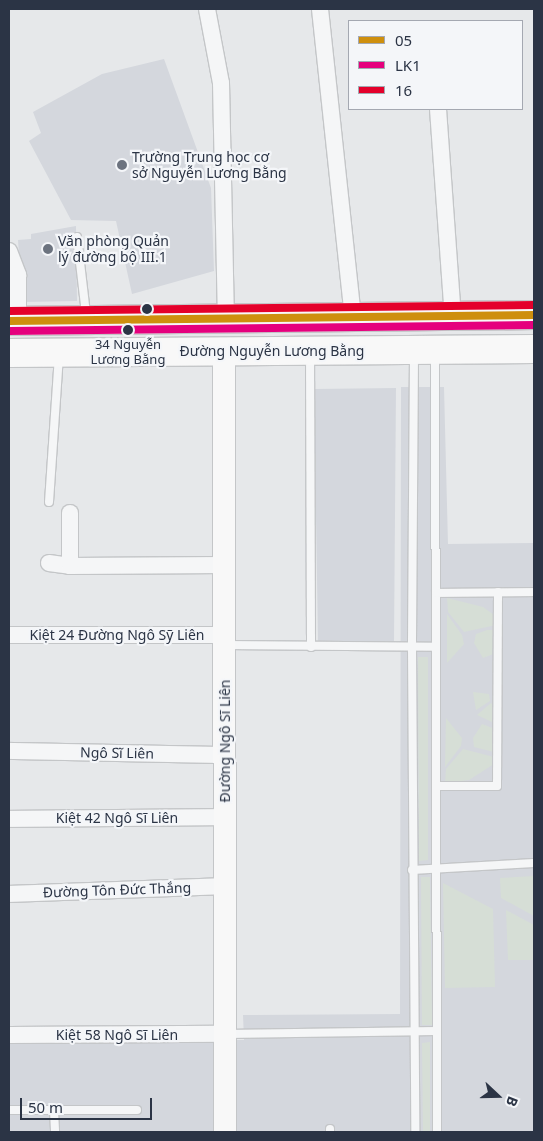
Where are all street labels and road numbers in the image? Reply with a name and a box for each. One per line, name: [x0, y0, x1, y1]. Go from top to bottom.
street label: Đường Nguyễn Lương Bằng: [180, 343, 364, 359]
street label: Kiệt 24 Đường Ngô Sỹ Liên: [29, 627, 205, 643]
street label: Đường Ngô Sĩ Liên: [217, 680, 233, 802]
street label: Ngô Sĩ Liên: [80, 744, 154, 762]
street label: Kiệt 42 Ngô Sĩ Liên: [56, 810, 178, 826]
street label: Đường Tôn Đức Thắng: [43, 879, 191, 901]
street label: Kiệt 58 Ngô Sĩ Liên: [56, 1027, 178, 1043]

